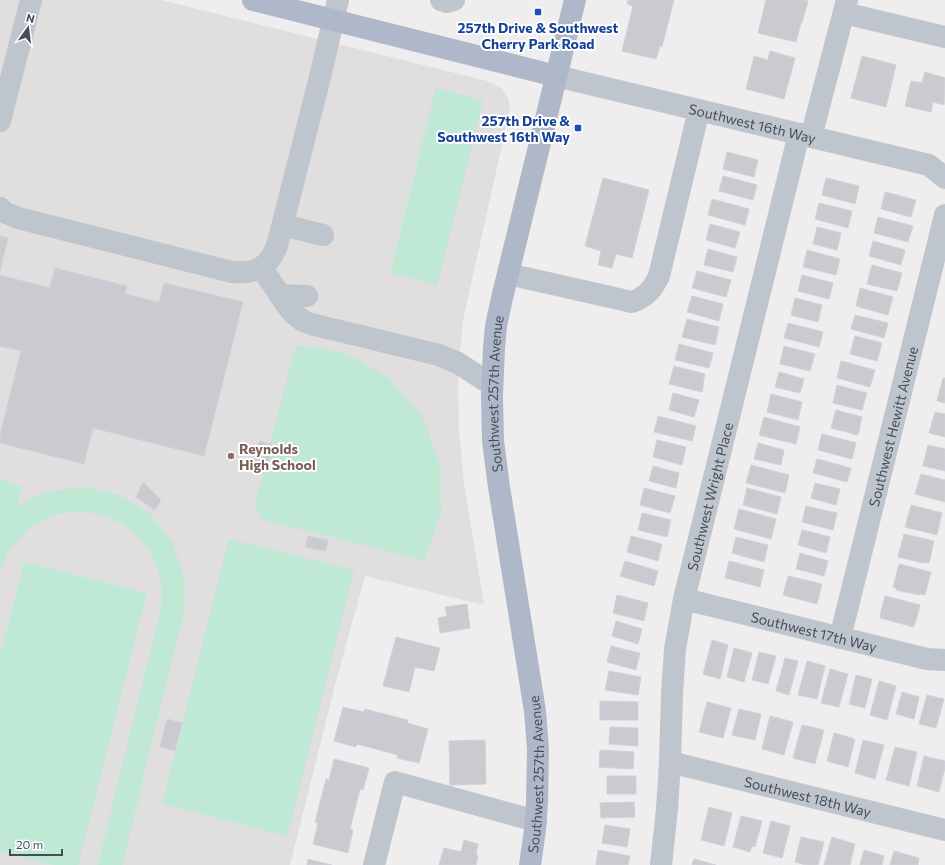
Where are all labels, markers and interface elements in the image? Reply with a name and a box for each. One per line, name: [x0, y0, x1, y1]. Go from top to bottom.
marker: 257th Drive & Southwest Cherry Park Road: [533, 7, 543, 17]
north arrow: [8, 8, 48, 48]
text: N: [25, 11, 36, 25]
place label: 257th Drive & Southwest Cherry Park Road: [458, 19, 618, 52]
street label: Southwest 16th Way: [687, 100, 818, 146]
place label: 257th Drive & Southwest 16th Way: [437, 112, 570, 145]
marker: 257th Drive & Southwest 16th Way: [573, 123, 583, 133]
street label: Southwest 257th Avenue: [483, 314, 507, 473]
street label: Southwest Hewitt Avenue: [864, 344, 921, 508]
street label: Southwest Wright Place: [683, 421, 736, 572]
place label: Reynolds High School: [239, 440, 316, 473]
marker: Reynolds High School: [226, 451, 236, 461]
street label: Southwest 17th Way: [749, 607, 879, 655]
street label: Southwest 257th Avenue: [523, 695, 547, 854]
street label: Southwest 18th Way: [743, 772, 873, 820]
scale bar: [10, 831, 62, 857]
text: 20 m: [16, 837, 43, 851]

